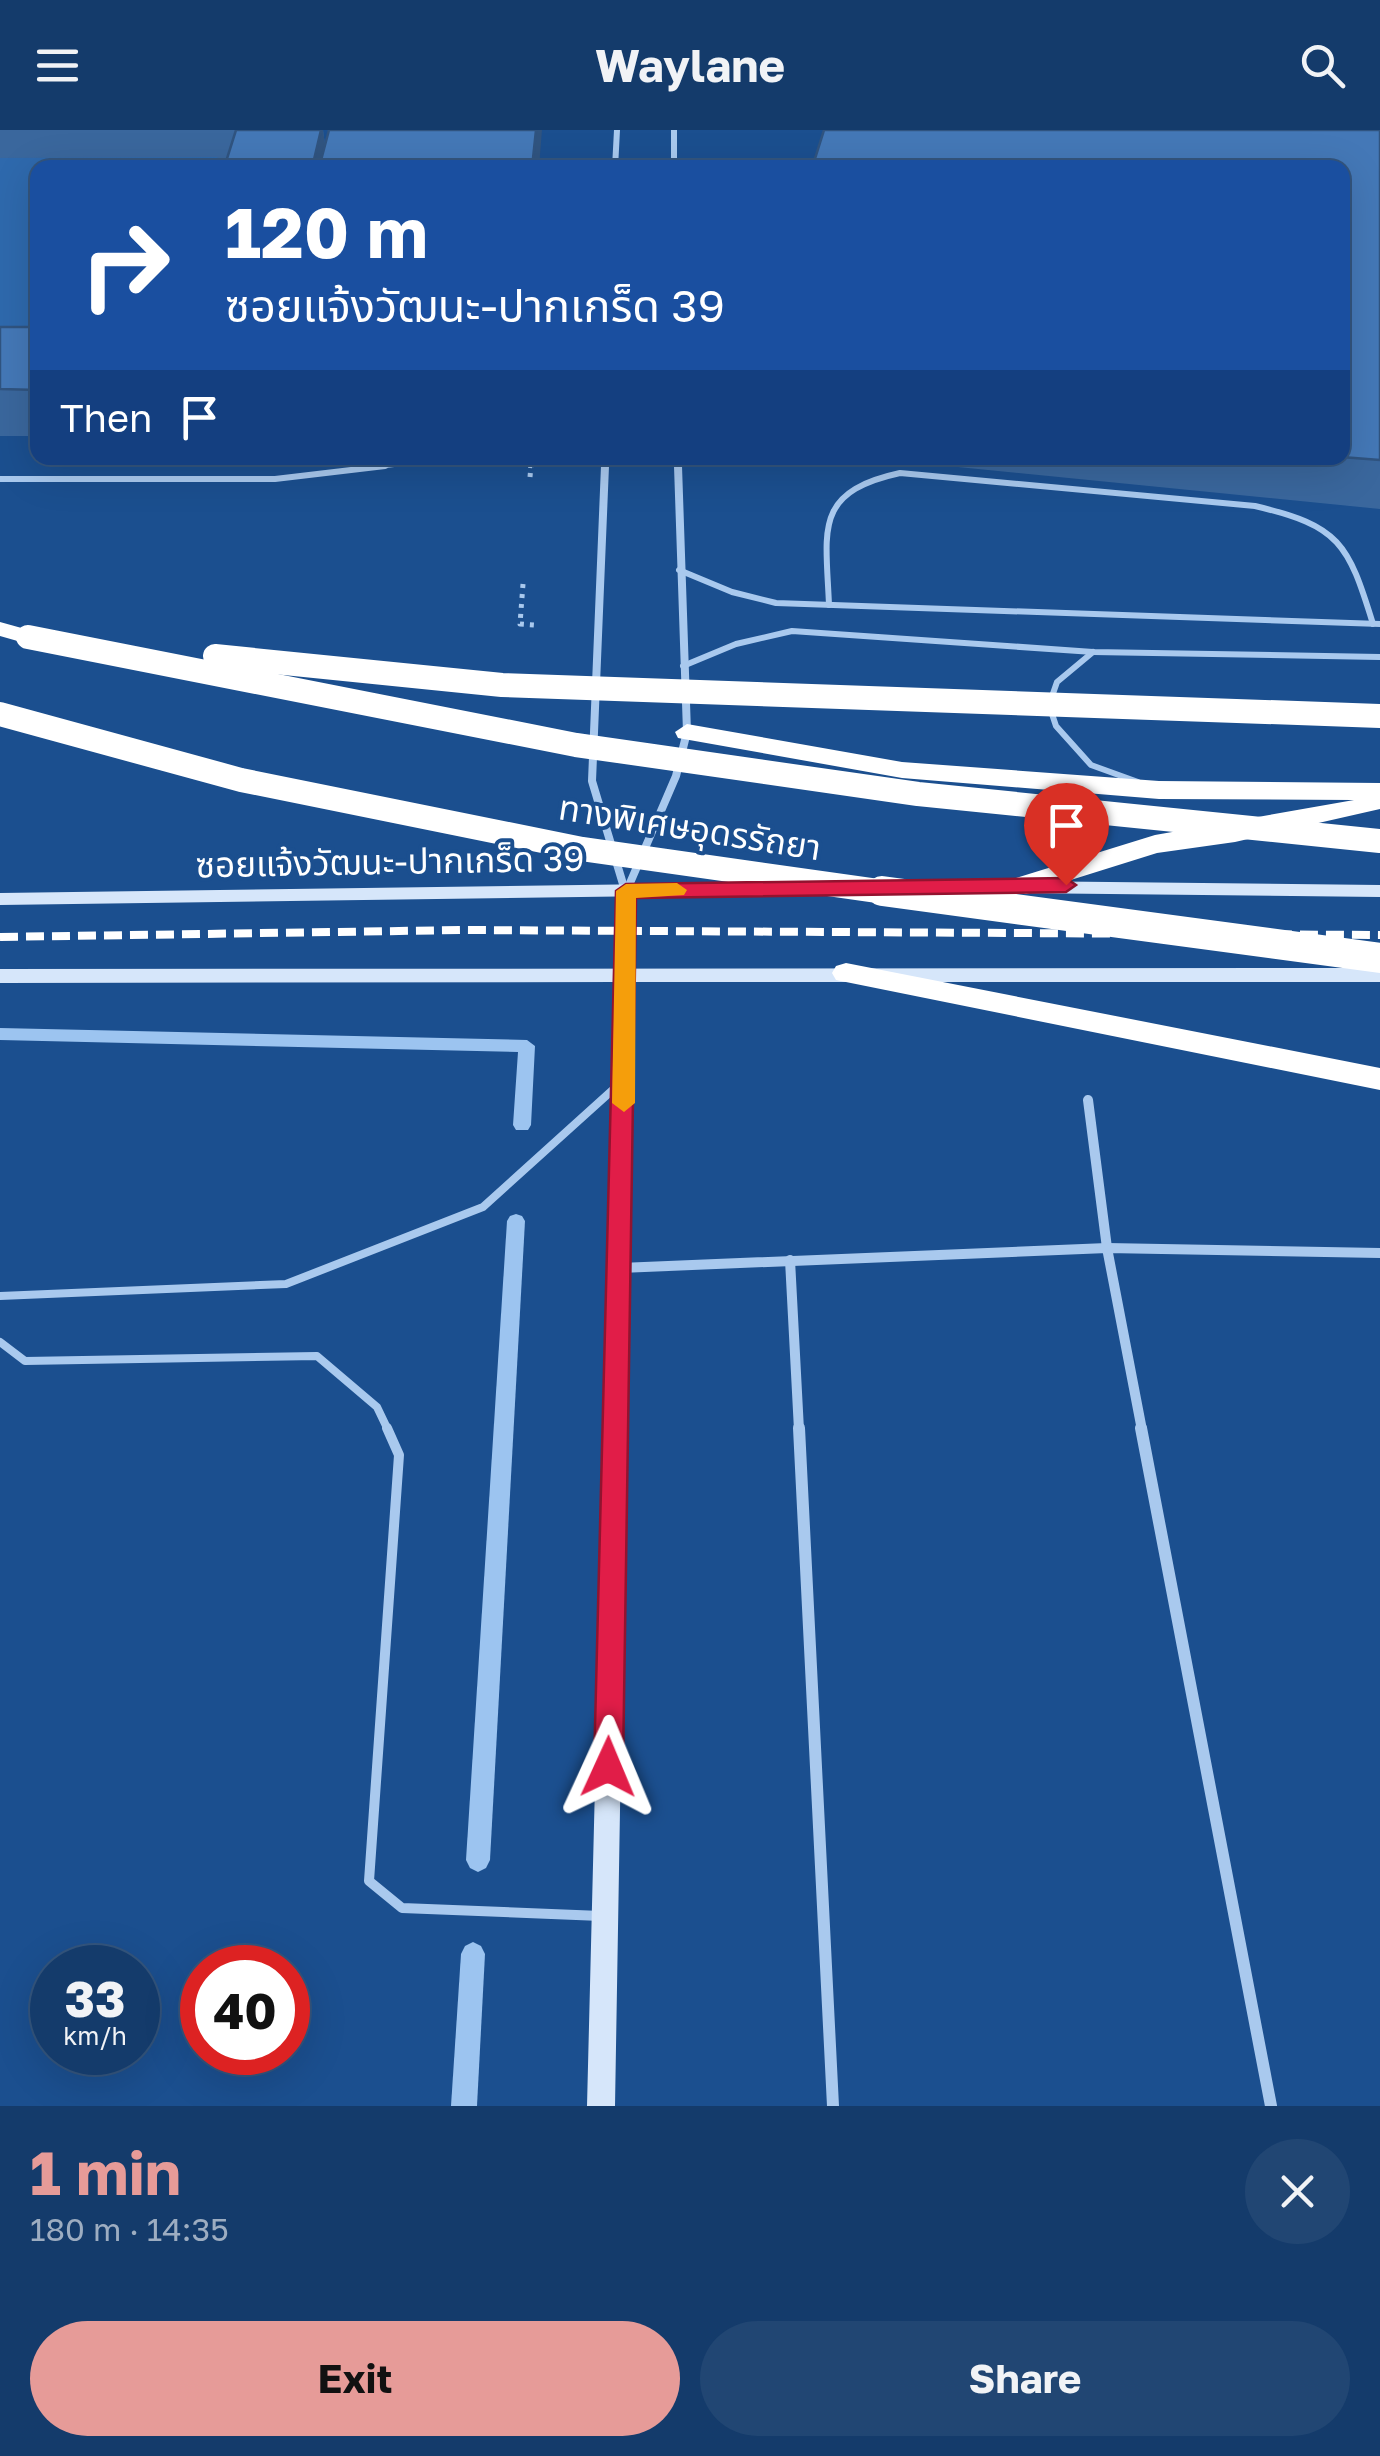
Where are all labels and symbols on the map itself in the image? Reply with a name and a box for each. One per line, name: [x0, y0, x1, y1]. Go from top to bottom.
pin: [1024, 783, 1109, 886]
street label: ทางพิเศษอุดรรัถยา: [556, 786, 824, 869]
street label: ซอยแจ้งวัฒนะ-ปากเกร็ด 39: [195, 837, 585, 885]
position arrow: [556, 1715, 660, 1819]
speed limit sign: 40: [180, 1945, 310, 2075]

